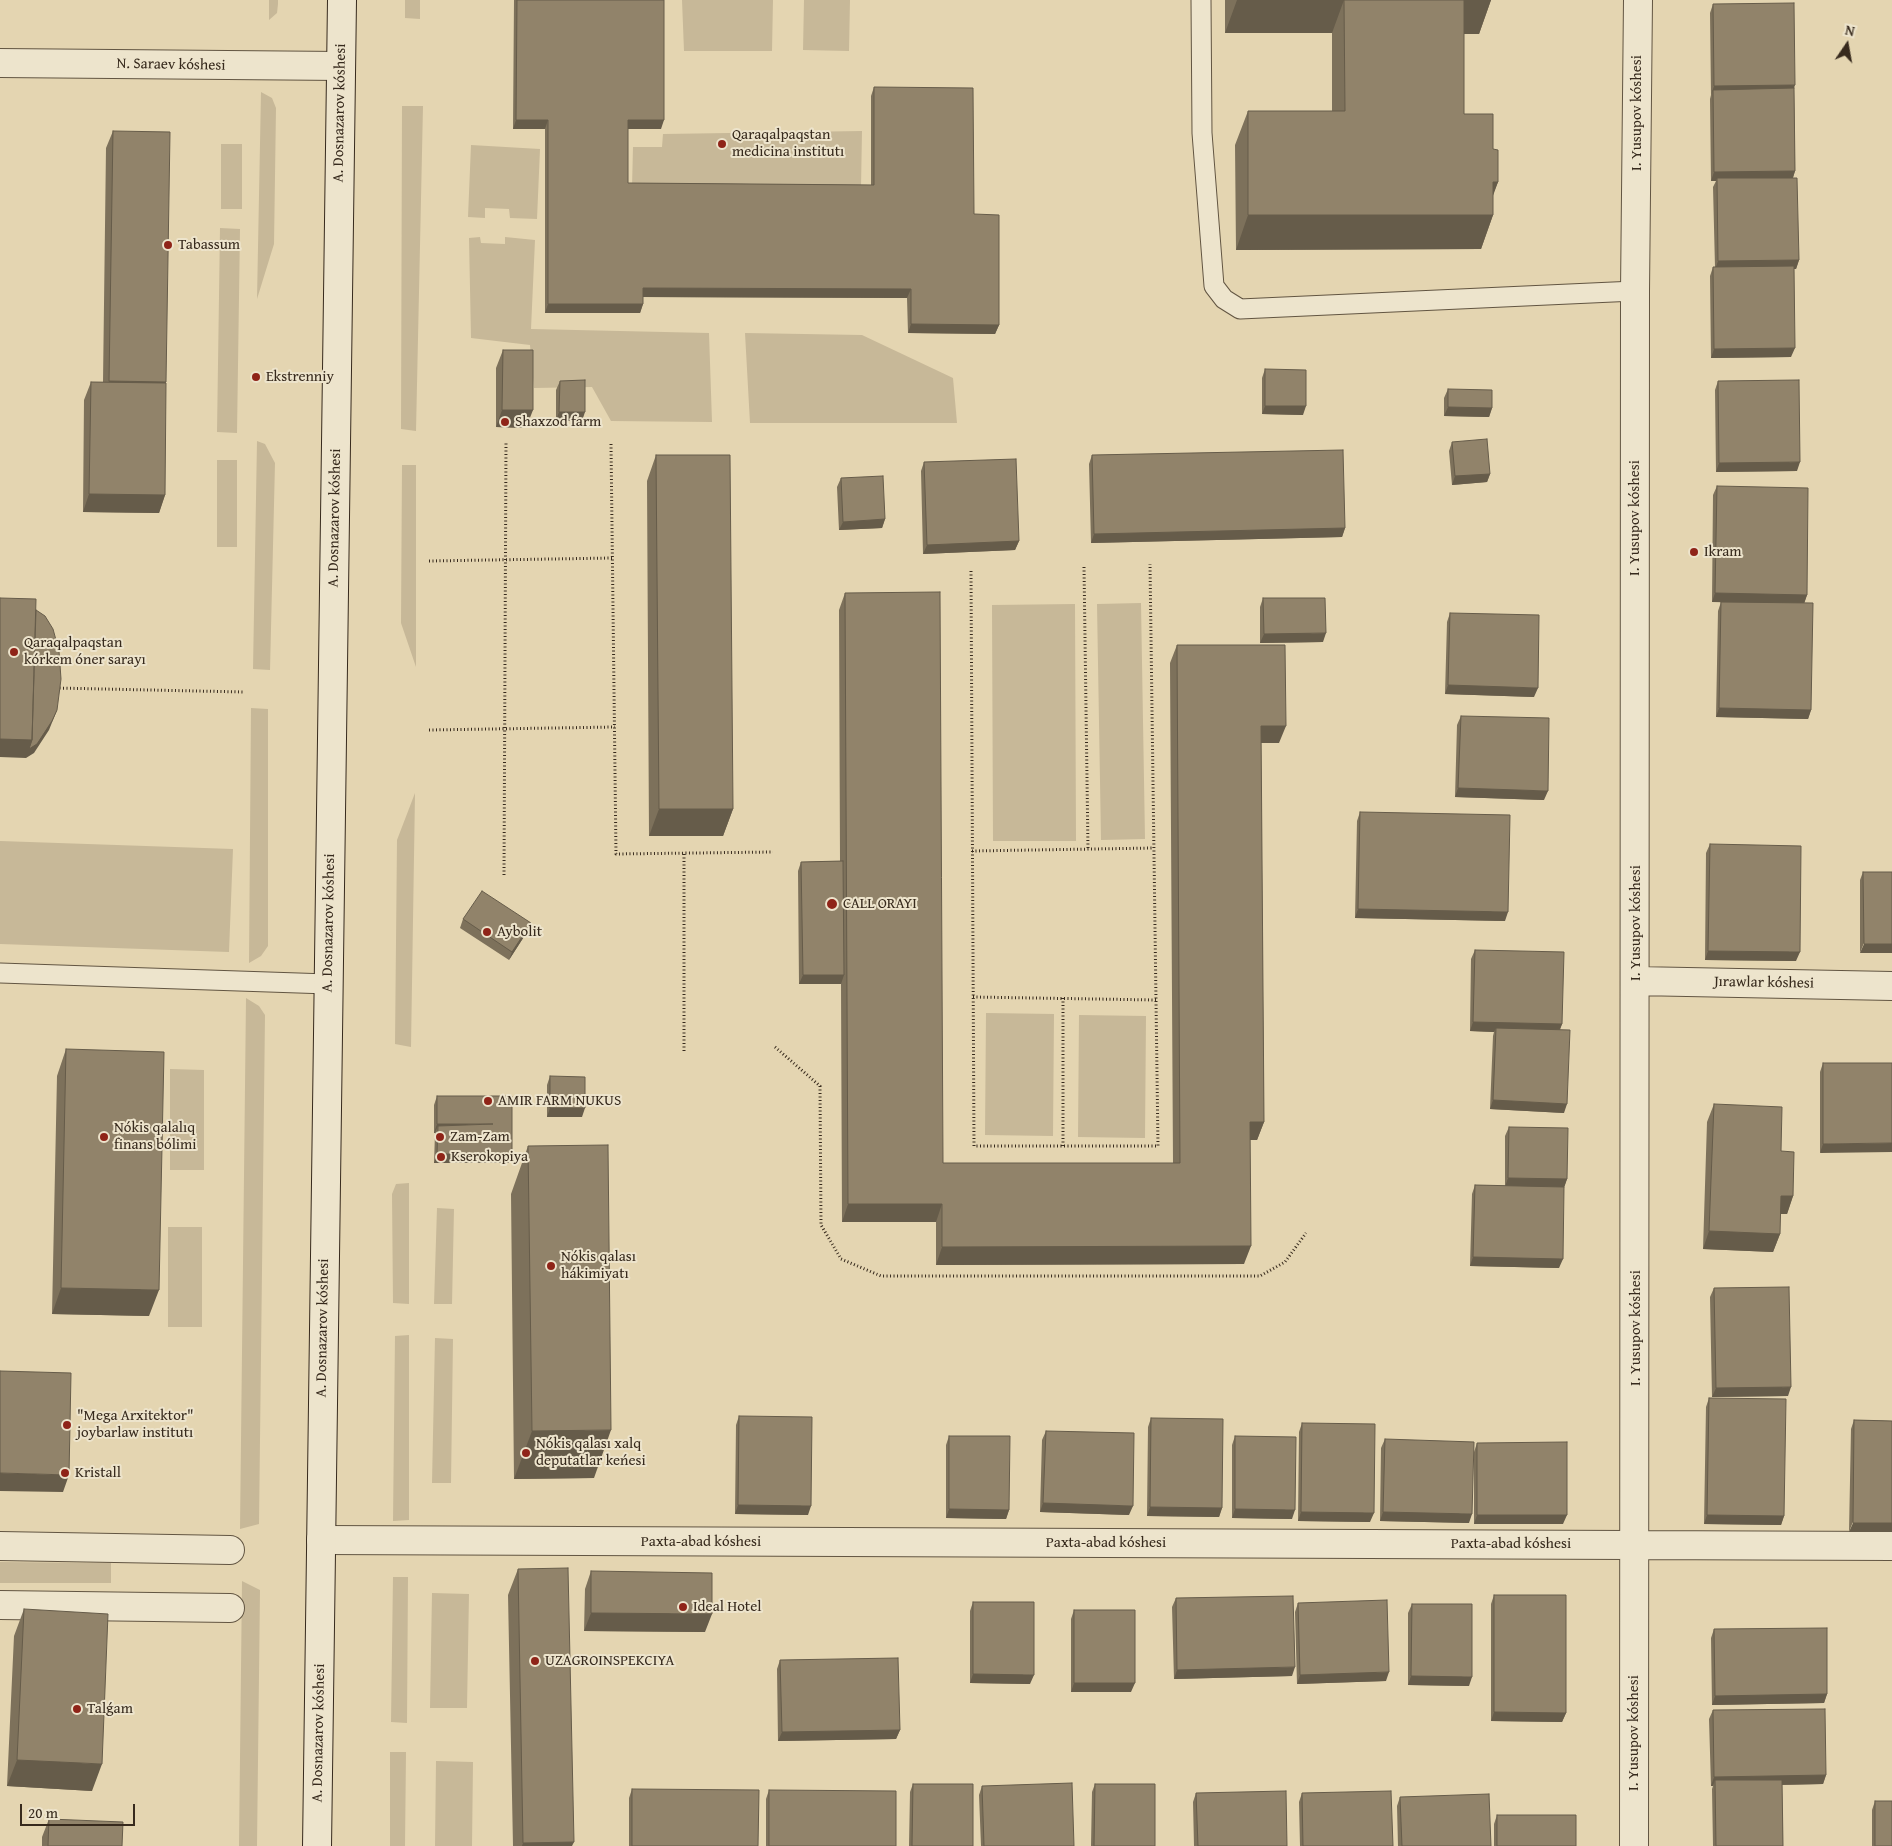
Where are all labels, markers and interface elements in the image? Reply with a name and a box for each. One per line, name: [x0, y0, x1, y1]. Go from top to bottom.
north arrow: [1822, 20, 1872, 70]
text: N: [1843, 20, 1857, 41]
street label: A. Dosnazarov kóshesi: [330, 43, 350, 183]
street label: N. Saraev kóshesi: [116, 55, 226, 75]
street label: I. Yusupov kóshesi: [1628, 55, 1646, 171]
place label: Qaraqalpaqstan medicina institutı: [732, 126, 844, 161]
marker: Qaraqalpaqstan medicina institutı: [716, 138, 728, 150]
place label: Tabassum: [178, 236, 240, 254]
marker: Tabassum: [162, 239, 174, 251]
place label: Ekstrenniy: [266, 368, 334, 386]
marker: Ekstrenniy: [250, 371, 262, 383]
place label: Shaxzod farm: [515, 413, 601, 431]
marker: Shaxzod farm: [499, 416, 511, 428]
street label: A. Dosnazarov kóshesi: [325, 448, 345, 588]
street label: I. Yusupov kóshesi: [1626, 460, 1644, 576]
place label: Ikram: [1704, 543, 1742, 561]
marker: Ikram: [1688, 546, 1700, 558]
place label: Qaraqalpaqstan kórkem óner sarayı: [24, 634, 146, 669]
marker: Qaraqalpaqstan kórkem óner sarayı: [8, 646, 20, 658]
street label: A. Dosnazarov kóshesi: [319, 853, 339, 993]
street label: I. Yusupov kóshesi: [1627, 865, 1645, 981]
place label: CALL ORAYI: [843, 895, 917, 913]
marker: CALL ORAYI: [825, 897, 839, 911]
place label: Aybolit: [497, 923, 542, 941]
marker: Aybolit: [481, 926, 493, 938]
street label: Jırawlar kóshesi: [1714, 973, 1814, 993]
place label: AMIR FARM NUKUS: [498, 1092, 621, 1110]
marker: AMIR FARM NUKUS: [482, 1095, 494, 1107]
place label: Nókis qalalıq finans bólimi: [114, 1119, 197, 1154]
place label: Zam-Zam: [450, 1128, 510, 1146]
marker: Nókis qalalıq finans bólimi: [98, 1131, 110, 1143]
marker: Zam-Zam: [434, 1131, 446, 1143]
place label: Kserokopiya: [451, 1148, 528, 1166]
marker: Kserokopiya: [435, 1151, 447, 1163]
place label: Nókis qalası hákimiyatı: [561, 1248, 636, 1283]
street label: A. Dosnazarov kóshesi: [313, 1258, 333, 1398]
marker: Nókis qalası hákimiyatı: [545, 1260, 557, 1272]
street label: I. Yusupov kóshesi: [1627, 1270, 1645, 1386]
place label: "Mega Arxitektor" joybarlaw institutı: [77, 1407, 194, 1442]
marker: "Mega Arxitektor" joybarlaw institutı: [61, 1419, 73, 1431]
place label: Nókis qalası xalq deputatlar keńesi: [536, 1435, 646, 1470]
marker: Nókis qalası xalq deputatlar keńesi: [520, 1447, 532, 1459]
place label: Kristall: [75, 1464, 121, 1482]
marker: Kristall: [59, 1467, 71, 1479]
street label: Paxta-abad kóshesi: [641, 1533, 761, 1551]
street label: Paxta-abad kóshesi: [1046, 1534, 1166, 1552]
street label: Paxta-abad kóshesi: [1451, 1535, 1571, 1553]
place label: Ideal Hotel: [693, 1598, 761, 1616]
marker: Ideal Hotel: [677, 1601, 689, 1613]
place label: UZAGROINSPEKCIYA: [545, 1652, 674, 1670]
marker: UZAGROINSPEKCIYA: [529, 1655, 541, 1667]
street label: A. Dosnazarov kóshesi: [309, 1663, 329, 1803]
street label: I. Yusupov kóshesi: [1625, 1675, 1643, 1791]
place label: Talǵam: [87, 1700, 133, 1718]
marker: Talǵam: [71, 1703, 83, 1715]
scale bar: [22, 1794, 138, 1826]
text: 20 m: [28, 1802, 58, 1823]

